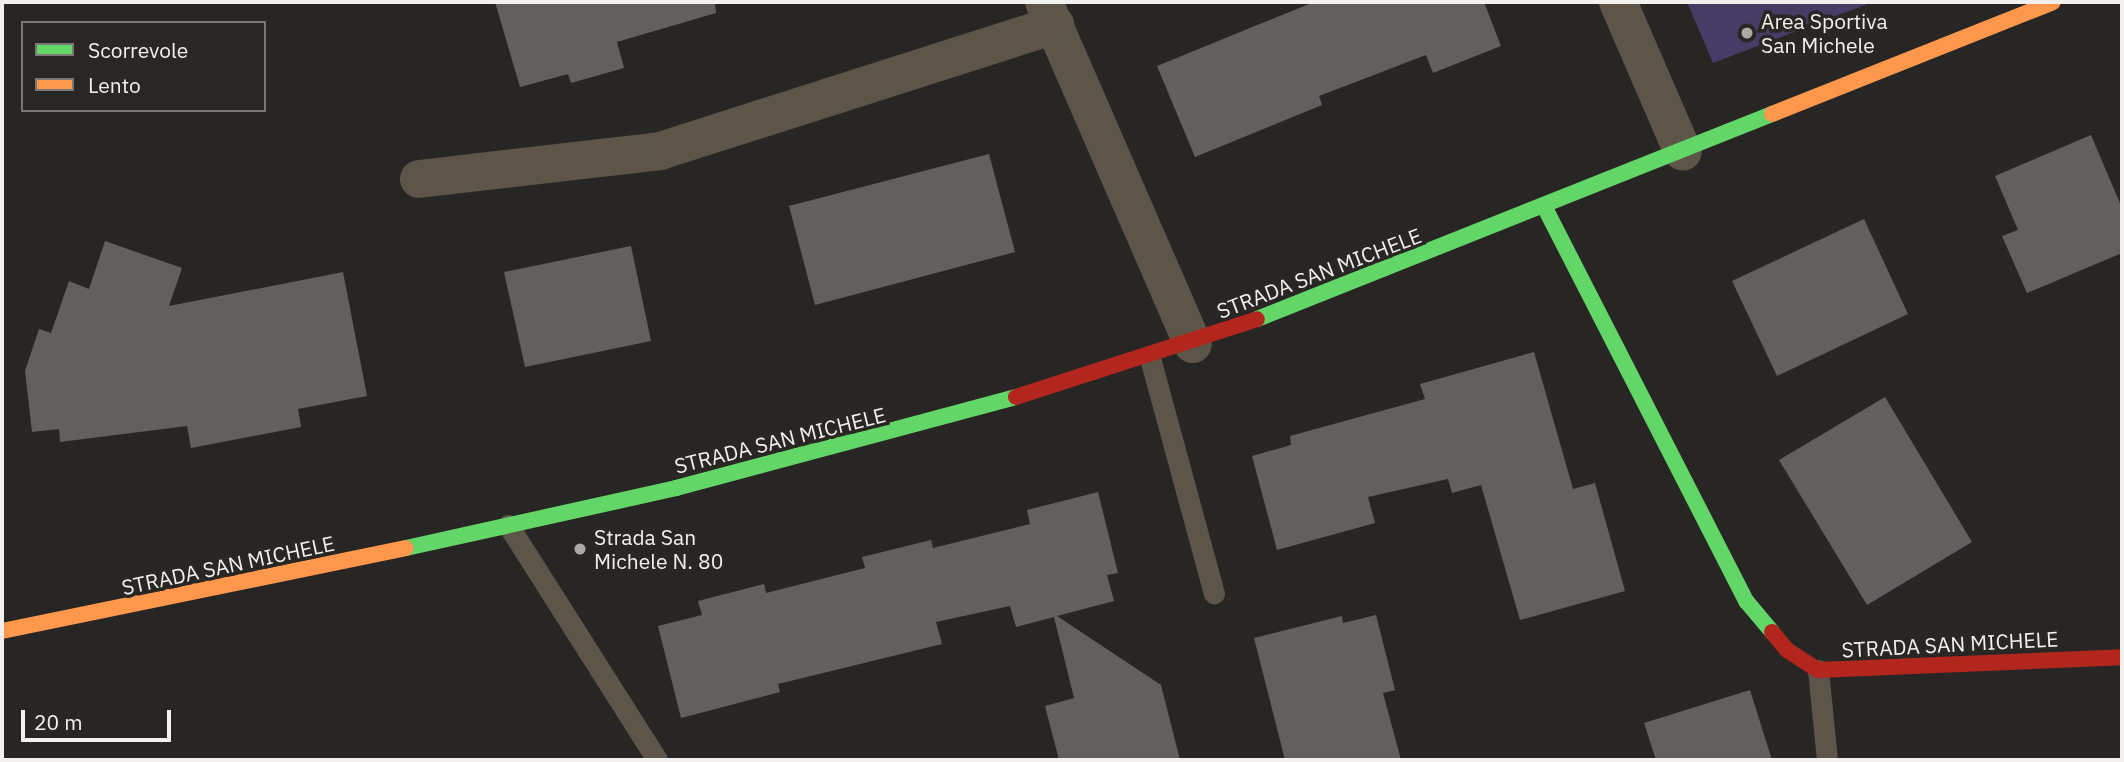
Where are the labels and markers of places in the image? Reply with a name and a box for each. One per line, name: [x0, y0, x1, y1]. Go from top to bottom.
place label: Area Sportiva San Michele: [1761, 8, 1888, 58]
marker: Area Sportiva San Michele: [1739, 25, 1755, 41]
place label: Strada San Michele N. 80: [594, 524, 723, 574]
marker: Strada San Michele N. 80: [572, 541, 588, 557]

